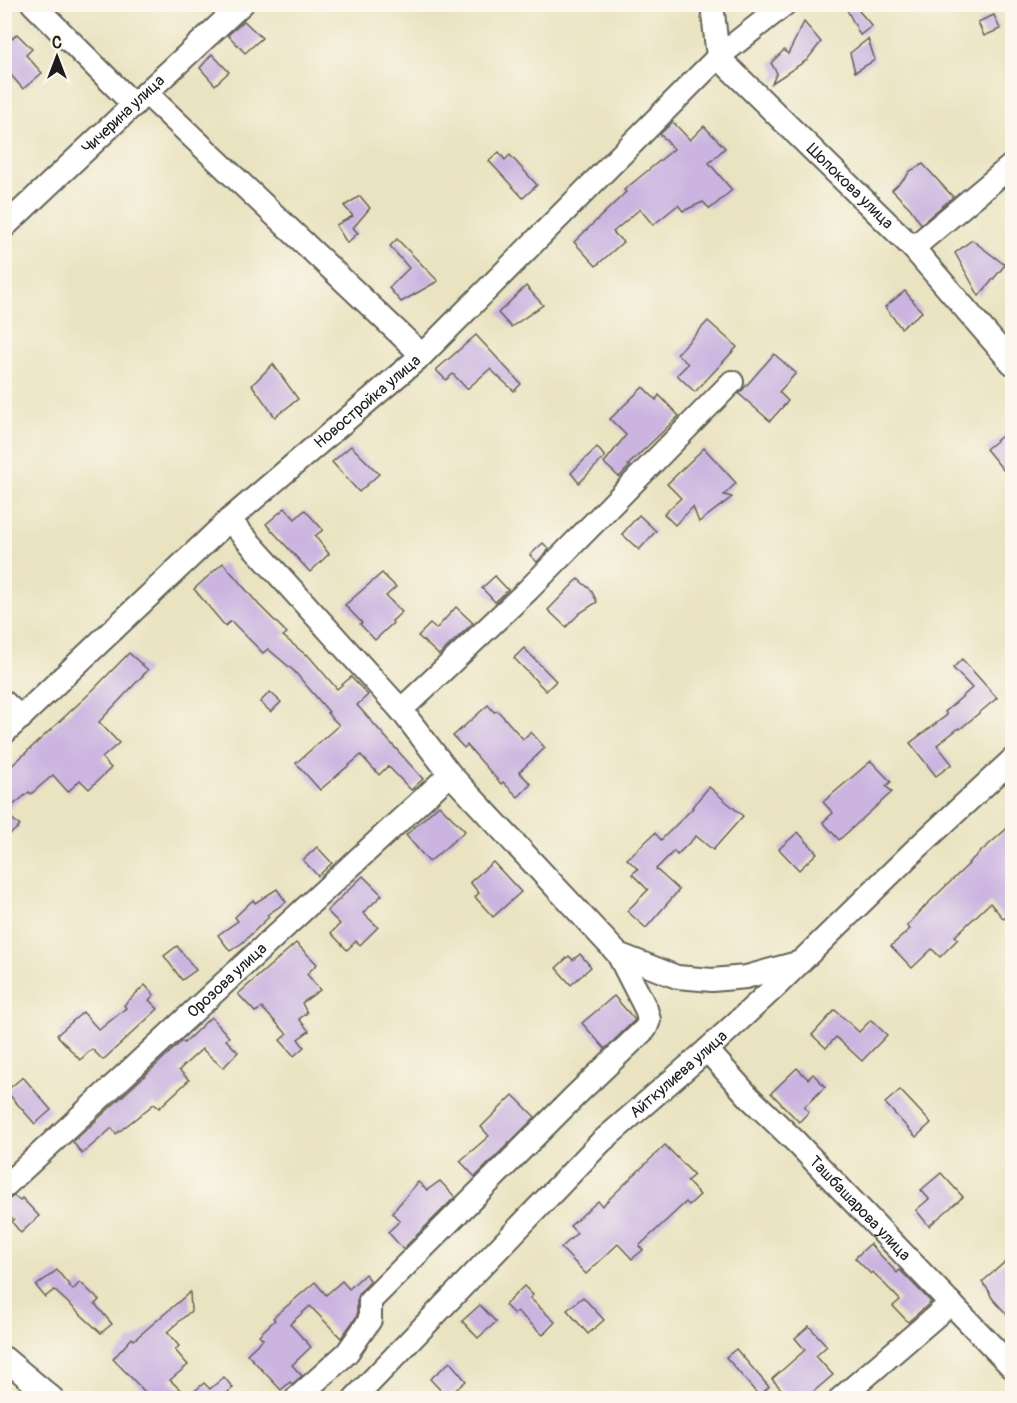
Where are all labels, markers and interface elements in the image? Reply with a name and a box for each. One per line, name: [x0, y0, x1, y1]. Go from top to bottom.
north arrow: [27, 27, 87, 87]
text: С: [52, 33, 62, 53]
street label: Чичерина улица: [78, 71, 169, 158]
street label: Шопокова улица: [802, 139, 898, 233]
street label: Новостройка улица: [310, 350, 425, 453]
street label: Орозова улица: [183, 939, 271, 1022]
street label: Айткулиева улица: [626, 1026, 732, 1122]
street label: Ташбашарова улица: [805, 1152, 915, 1265]

